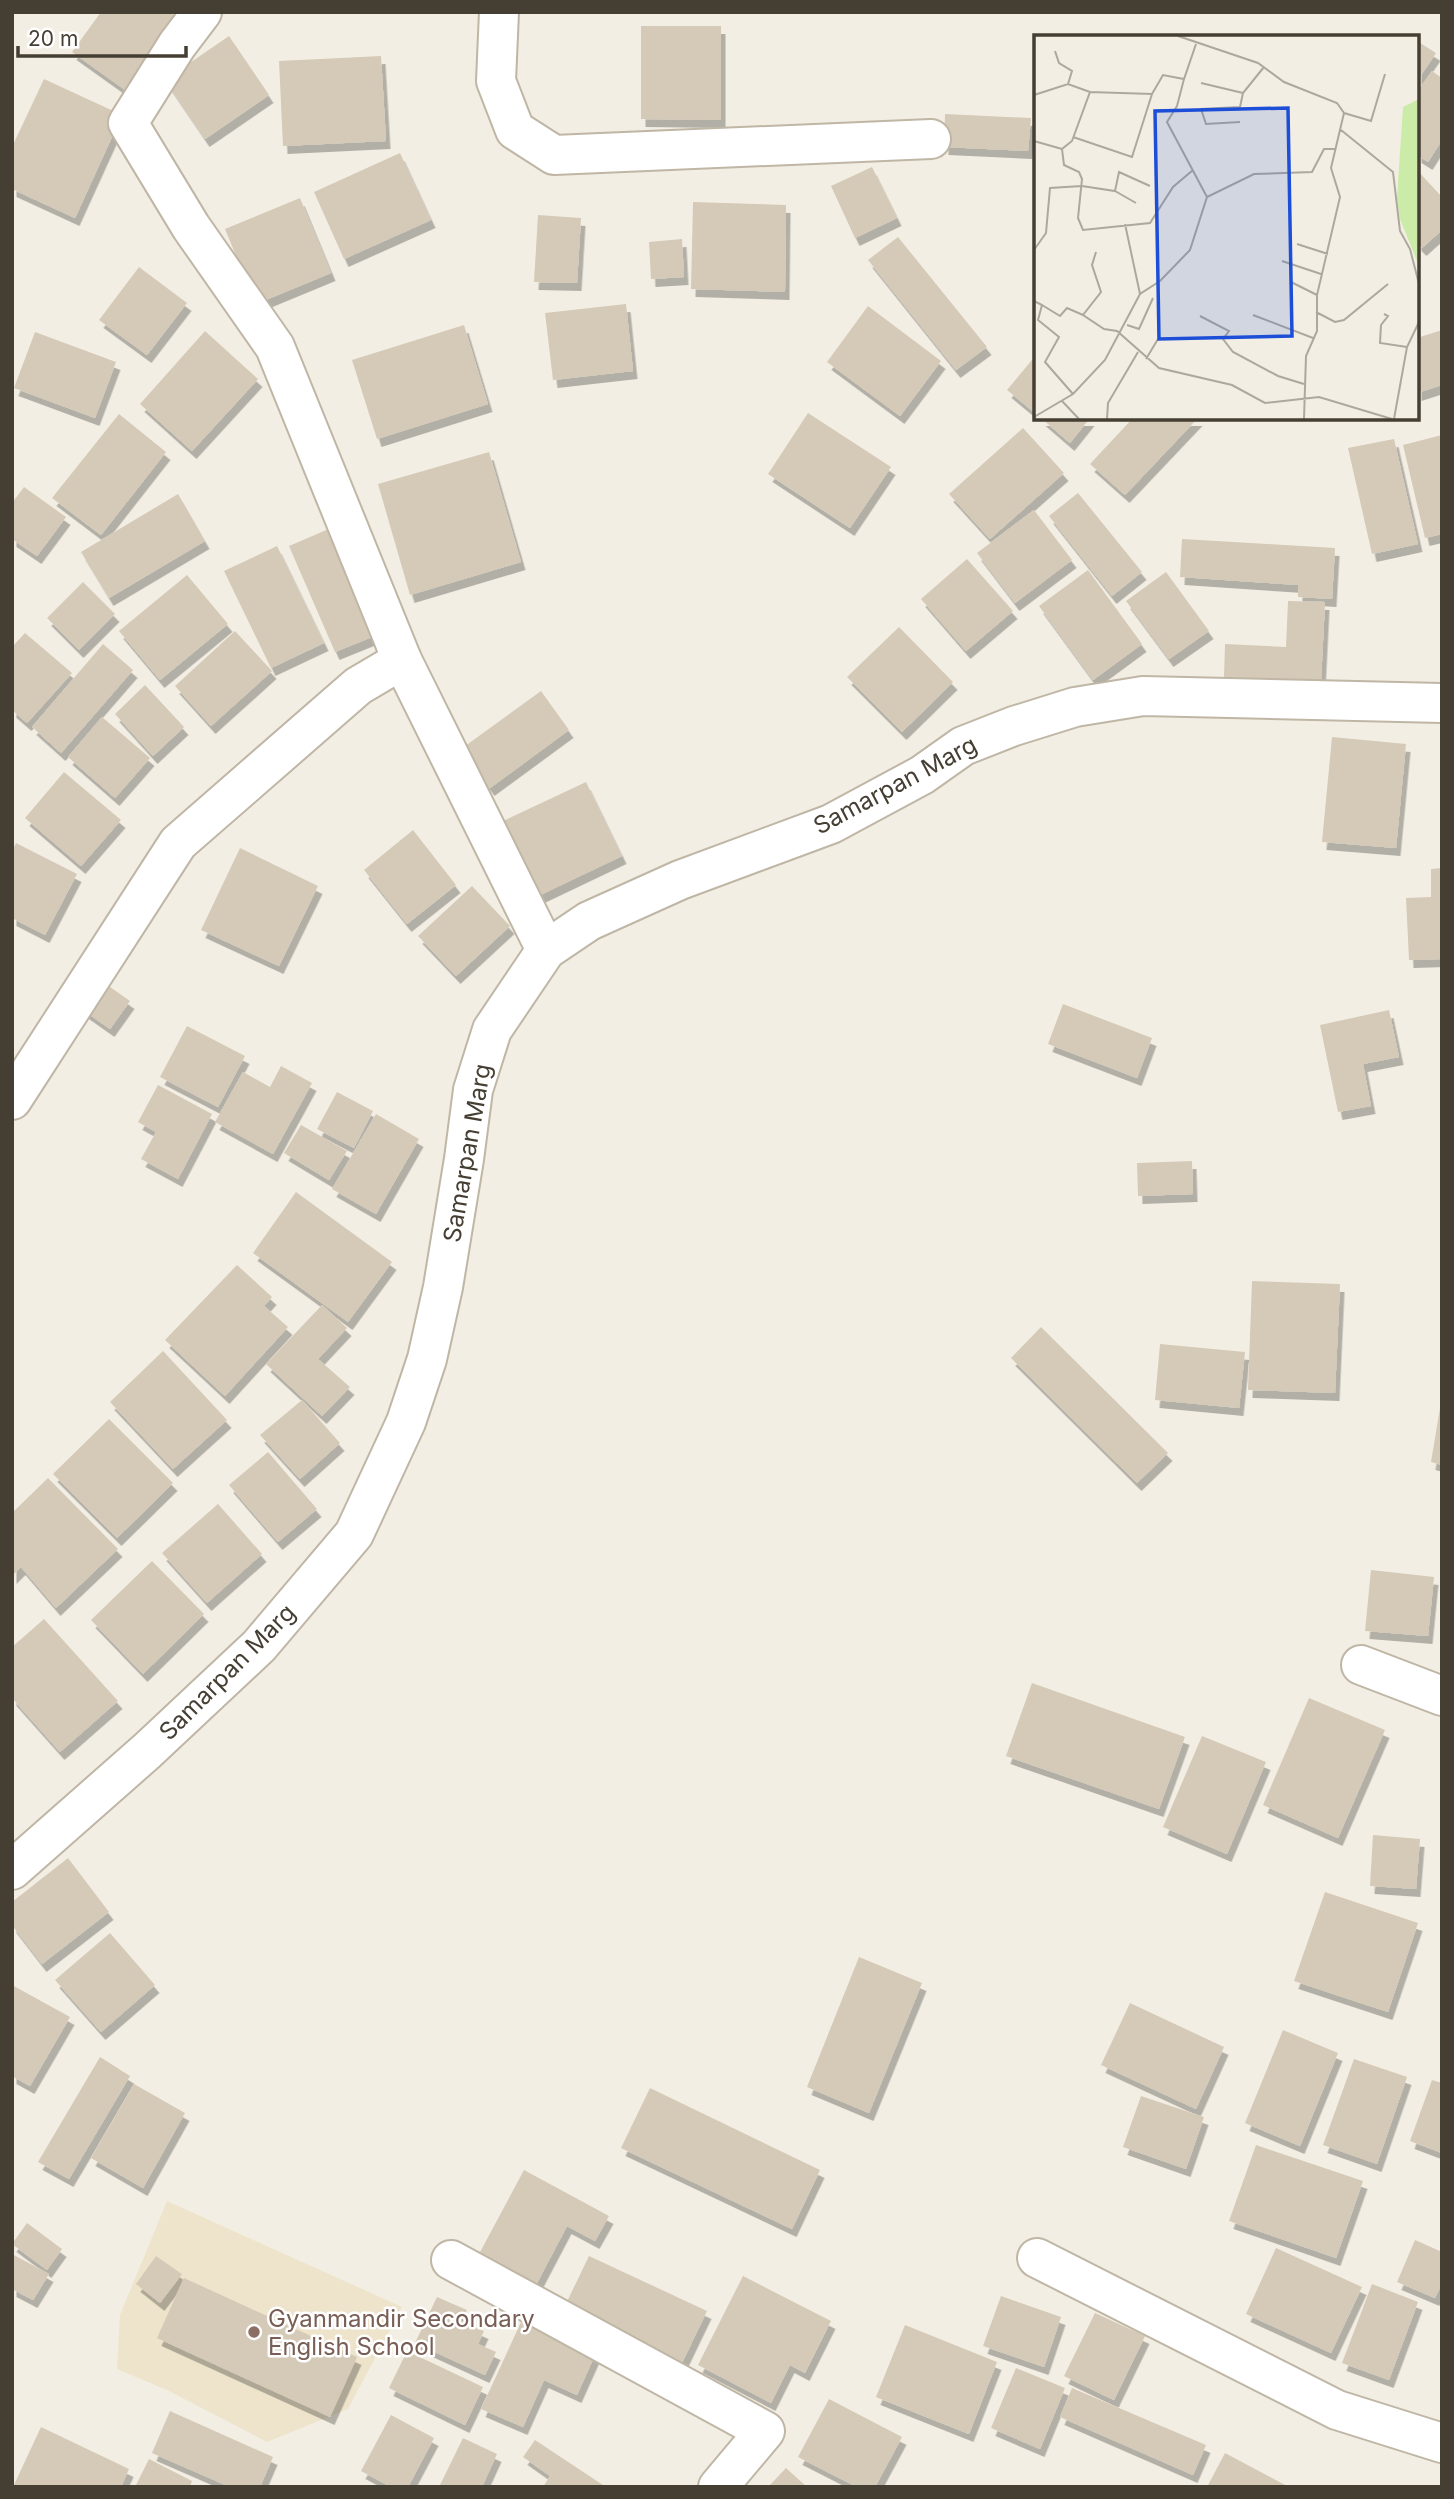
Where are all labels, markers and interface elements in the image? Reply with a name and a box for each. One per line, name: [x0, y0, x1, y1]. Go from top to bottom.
scale bar: [18, 14, 186, 58]
text: 20 m: [28, 26, 78, 51]
inset map: [1034, 35, 1419, 420]
street label: Samarpan Marg: [808, 730, 982, 840]
street label: Samarpan Marg: [437, 1062, 497, 1244]
street label: Samarpan Marg: [153, 1598, 301, 1746]
place label: Gyanmandir Secondary English School: [268, 2304, 535, 2361]
marker: Gyanmandir Secondary English School: [246, 2324, 262, 2340]

